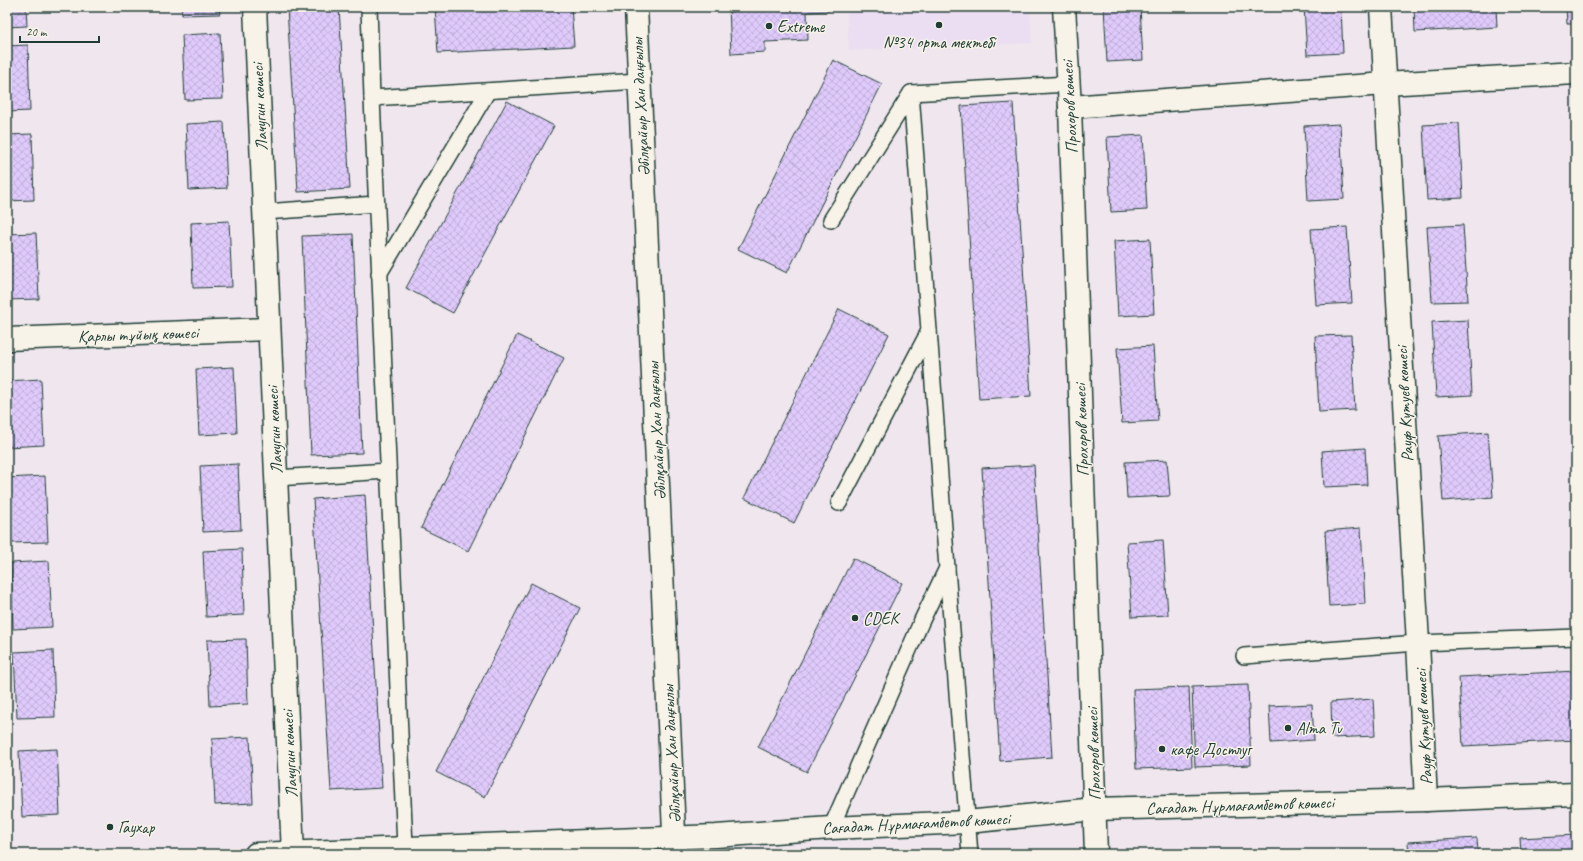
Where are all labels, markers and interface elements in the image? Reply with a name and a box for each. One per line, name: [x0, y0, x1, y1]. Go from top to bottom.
place label: Extreme: [777, 16, 826, 37]
scale bar: [20, 18, 99, 44]
marker: №34 орта мектебі: [934, 20, 944, 30]
marker: Extreme: [764, 21, 774, 31]
text: 20 m: [26, 24, 48, 40]
place label: №34 орта мектебі: [883, 32, 997, 53]
street label: Әбілқайыр Хан даңғылы: [626, 35, 655, 177]
street label: Прохоров көшесі: [1056, 58, 1082, 154]
street label: Лачугин көшесі: [247, 61, 272, 151]
street label: Қарлы тұйық көшесі: [77, 322, 201, 347]
street label: Рауф Кутуев көшесі: [1391, 344, 1418, 462]
street label: Әбілқайыр Хан даңғылы: [642, 359, 671, 501]
street label: Прохоров көшесі: [1069, 381, 1094, 477]
street label: Лачугин көшесі: [262, 384, 287, 474]
place label: CDEK: [863, 608, 901, 629]
marker: CDEK: [850, 613, 860, 623]
street label: Рауф Кутуев көшесі: [1410, 667, 1437, 785]
street label: Әбілқайыр Хан даңғылы: [657, 682, 686, 824]
street label: Прохоров көшесі: [1081, 705, 1106, 801]
street label: Лачугин көшесі: [277, 708, 302, 798]
place label: Alma Tv: [1296, 718, 1343, 739]
marker: Alma Tv: [1283, 723, 1293, 733]
place label: кафе Достлуг: [1170, 739, 1253, 760]
marker: кафе Достлуг: [1157, 744, 1167, 754]
street label: Сағадат Нұрмағамбетов көшесі: [1146, 792, 1336, 819]
street label: Сағадат Нұрмағамбетов көшесі: [822, 808, 1012, 839]
place label: Гаухар: [118, 817, 156, 838]
marker: Гаухар: [105, 822, 115, 832]

